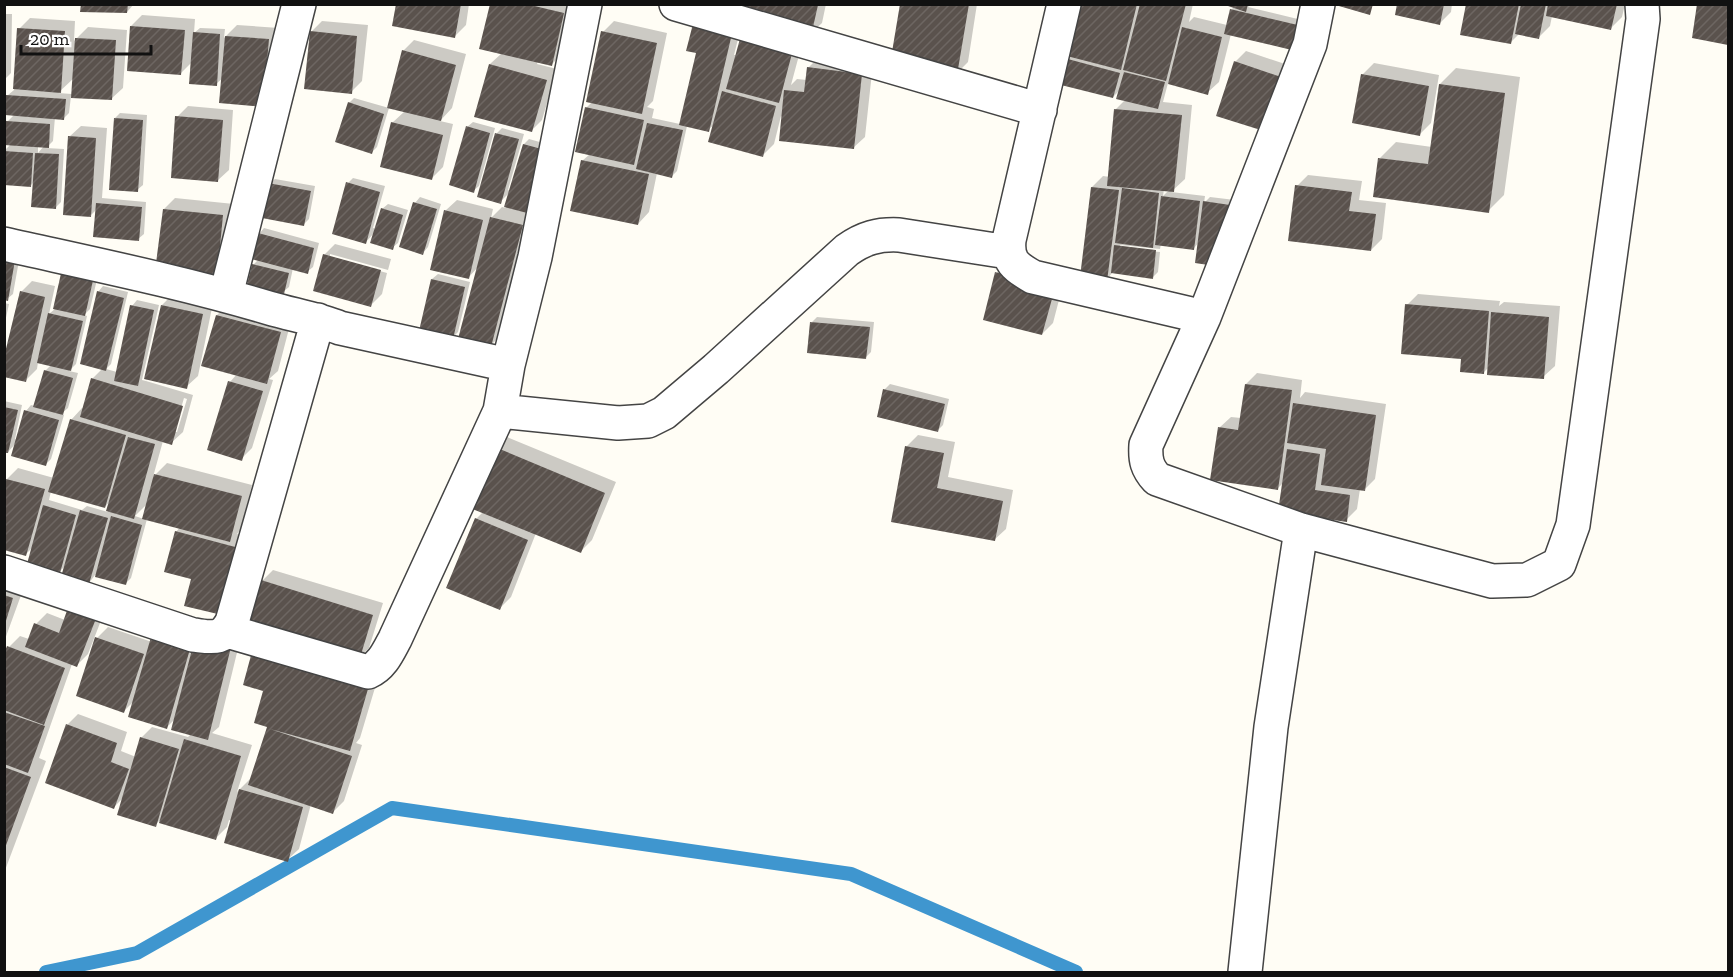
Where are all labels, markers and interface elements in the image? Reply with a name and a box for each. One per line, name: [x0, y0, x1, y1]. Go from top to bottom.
scale bar: [21, 18, 152, 56]
text: 20 m: [30, 28, 70, 50]

